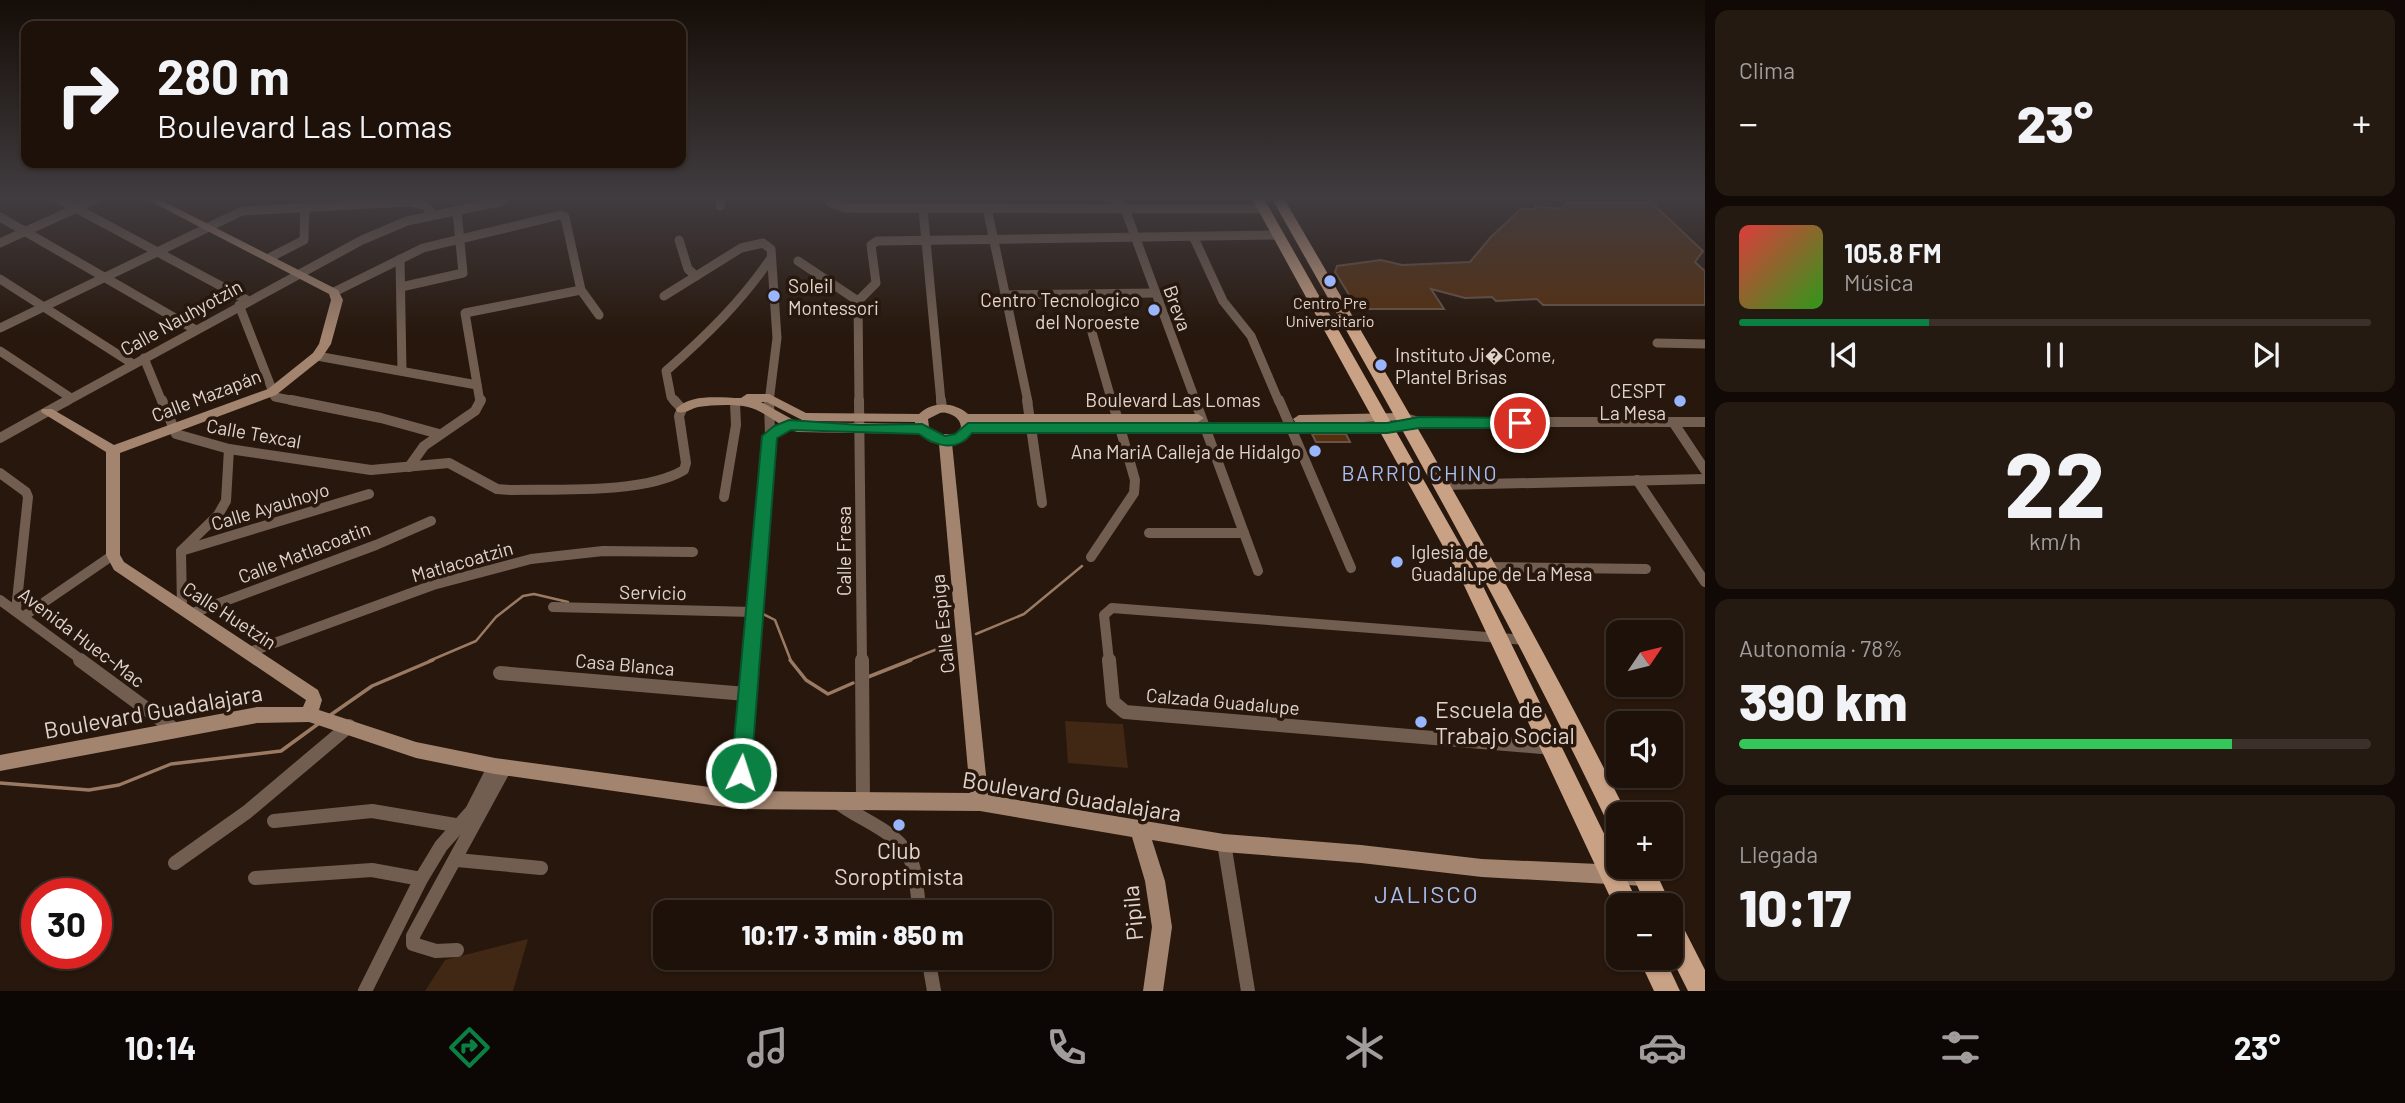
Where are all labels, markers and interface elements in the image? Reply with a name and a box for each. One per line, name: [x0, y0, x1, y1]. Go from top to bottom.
text: 280 m: [157, 46, 290, 105]
icon: right: [42, 49, 133, 140]
text: Clima: [1739, 56, 1795, 84]
text: 23°: [2017, 91, 2093, 153]
text: −: [1739, 99, 1758, 145]
text: +: [2352, 99, 2371, 145]
text: Boulevard Las Lomas: [157, 106, 452, 144]
text: 105.8 FM: [1844, 237, 1941, 268]
text: Música: [1844, 268, 1913, 296]
marker: Centro Pre Universitario: [1322, 273, 1338, 289]
street label: Calle Nauhyotzin: [116, 274, 246, 360]
place label: Soleil Montessori: [788, 274, 879, 319]
street label: Breva: [1159, 282, 1197, 334]
marker: Soleil Montessori: [766, 288, 782, 304]
place label: Centro Tecnologico del Noroeste: [980, 288, 1140, 333]
place label: Centro Pre Universitario: [1285, 293, 1375, 330]
marker: Centro Tecnologico del Noroeste: [1146, 302, 1162, 318]
icon: previous: [1825, 336, 1863, 374]
icon: pause: [2036, 336, 2074, 374]
icon: next: [2247, 336, 2285, 374]
place label: Instituto Ji�Come, Plantel Brisas: [1395, 343, 1556, 388]
marker: Instituto Ji�Come, Plantel Brisas: [1373, 357, 1389, 373]
street label: Calle Mazapán: [148, 364, 264, 426]
place label: CESPT La Mesa: [1599, 379, 1666, 424]
street label: Boulevard Las Lomas: [1085, 388, 1261, 411]
pin: [1490, 393, 1550, 453]
marker: CESPT La Mesa: [1672, 393, 1688, 409]
icon: arrive: [1501, 404, 1539, 442]
street label: Calle Texcal: [205, 413, 303, 453]
text: 22: [2004, 427, 2106, 536]
place label: Ana MariA Calleja de Hidalgo: [1071, 440, 1301, 463]
marker: Ana MariA Calleja de Hidalgo: [1307, 443, 1323, 459]
district label: BARRIO CHINO: [1341, 460, 1499, 485]
street label: Calle Ayauhoyo: [208, 477, 332, 535]
street label: Calle Fresa: [832, 506, 855, 596]
street label: Calle Matlacoatin: [235, 516, 373, 588]
text: km/h: [2029, 527, 2081, 555]
street label: Matlacoatzin: [409, 536, 515, 586]
place label: Iglesia de Guadalupe de La Mesa: [1411, 540, 1592, 585]
marker: Iglesia de Guadalupe de La Mesa: [1389, 554, 1405, 570]
street label: Calle Espiga: [925, 573, 959, 675]
street label: Calle Huetzin: [179, 576, 281, 654]
street label: Servicio: [619, 580, 687, 604]
street label: Avenida Huec-Mac: [14, 582, 150, 692]
north arrow: [1606, 620, 1684, 696]
map controls: [1606, 620, 1683, 970]
text: Autonomía · 78%: [1739, 634, 1903, 662]
street label: Casa Blanca: [574, 648, 676, 680]
text: 390 km: [1739, 669, 1907, 731]
street label: Boulevard Guadalajara: [42, 678, 264, 744]
street label: Calzada Guadalupe: [1145, 683, 1301, 719]
place label: Escuela de Trabajo Social: [1435, 695, 1575, 749]
button: sound: [1606, 711, 1683, 788]
marker: Escuela de Trabajo Social: [1413, 714, 1429, 730]
position arrow: [704, 736, 778, 810]
street label: Boulevard Guadalajara: [960, 765, 1184, 827]
button: +: [1606, 802, 1683, 879]
marker: Club Soroptimista: [891, 817, 907, 833]
place label: Club Soroptimista: [834, 836, 964, 890]
text: Llegada: [1739, 840, 1818, 868]
text: 10:17: [1739, 875, 1851, 937]
speed limit sign: 30: [21, 878, 112, 969]
district label: JALISCO: [1374, 879, 1480, 908]
street label: Pipila: [1116, 884, 1148, 942]
button: −: [1606, 893, 1683, 970]
text: 10:17 · 3 min · 850 m: [741, 919, 964, 950]
icon: directions: [445, 1023, 494, 1072]
icon: music: [743, 1023, 792, 1072]
icon: phone: [1042, 1023, 1091, 1072]
icon: climate: [1340, 1023, 1389, 1072]
icon: car: [1638, 1023, 1687, 1072]
icon: filters: [1936, 1023, 1985, 1072]
text: 10:14: [125, 1028, 196, 1066]
text: 23°: [2234, 1028, 2280, 1066]

